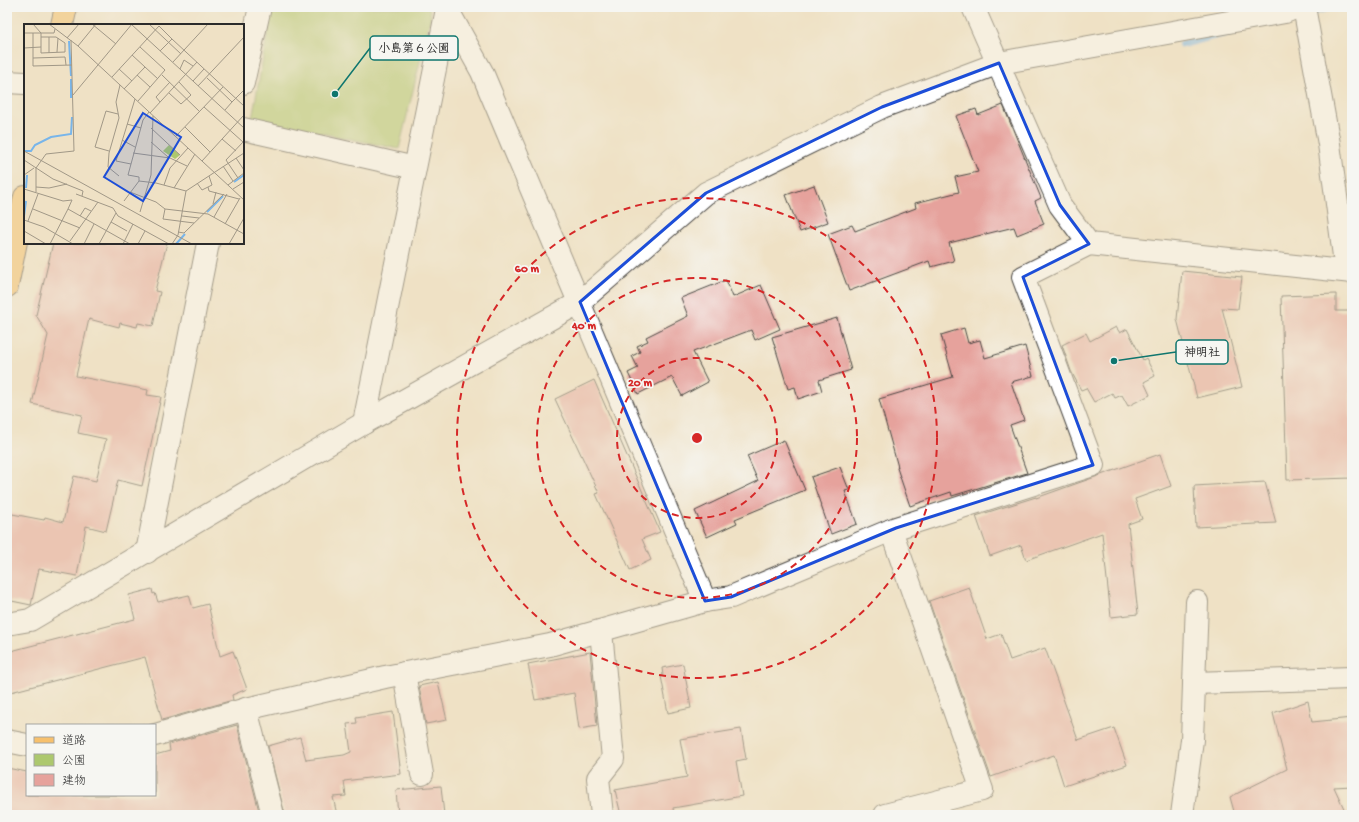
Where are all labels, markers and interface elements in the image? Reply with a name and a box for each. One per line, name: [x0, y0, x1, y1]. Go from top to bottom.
inset map: [24, 24, 244, 244]
callout: 小島第６公園: [370, 36, 458, 60]
text: 小島第６公園: [378, 42, 450, 57]
text: 60 m: [515, 263, 540, 277]
text: 40 m: [571, 320, 596, 334]
callout: 神明社: [1176, 340, 1228, 364]
text: 神明社: [1184, 346, 1220, 361]
text: 20 m: [628, 377, 653, 391]
centre of rings: [690, 431, 704, 445]
legend: [26, 724, 156, 796]
text: 道路: [62, 734, 86, 749]
text: 公園: [62, 754, 86, 769]
text: 建物: [62, 774, 86, 789]

